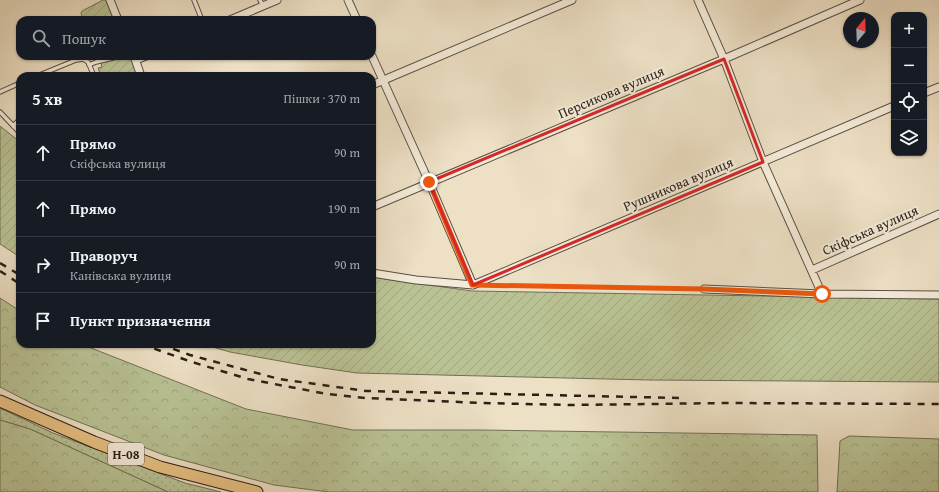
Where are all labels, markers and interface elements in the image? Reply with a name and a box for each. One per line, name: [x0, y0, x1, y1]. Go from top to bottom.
north arrow: [843, 12, 879, 48]
map controls: [891, 12, 927, 156]
button: +: [891, 12, 927, 48]
search box: [16, 16, 376, 60]
icon: search: [30, 27, 52, 49]
text: Пошук: [62, 28, 106, 49]
button: −: [891, 48, 927, 84]
street label: Персикова вулиця: [555, 61, 667, 123]
button: locate: [891, 84, 927, 120]
text: 5 хв: [32, 86, 62, 111]
text: Пішки · 370 m: [283, 89, 360, 108]
button: layers: [891, 120, 927, 156]
text: Прямо: [70, 133, 116, 154]
icon: ahead: [32, 142, 54, 164]
text: 90 m: [334, 143, 360, 162]
street label: Рушникова вулиця: [620, 152, 736, 216]
text: Скіфська вулиця: [70, 154, 166, 173]
route end: [420, 173, 438, 191]
icon: ahead: [32, 198, 54, 220]
text: Прямо: [70, 198, 116, 219]
text: 190 m: [328, 199, 360, 218]
street label: Скіфська вулиця: [819, 200, 921, 260]
text: Праворуч: [70, 245, 137, 266]
icon: right: [32, 254, 54, 276]
text: 90 m: [334, 255, 360, 274]
text: Канівська вулиця: [70, 266, 171, 285]
route start: [813, 285, 831, 303]
icon: arrive: [32, 310, 54, 332]
text: Пункт призначення: [70, 310, 211, 331]
road number: Н-08: [108, 443, 144, 465]

